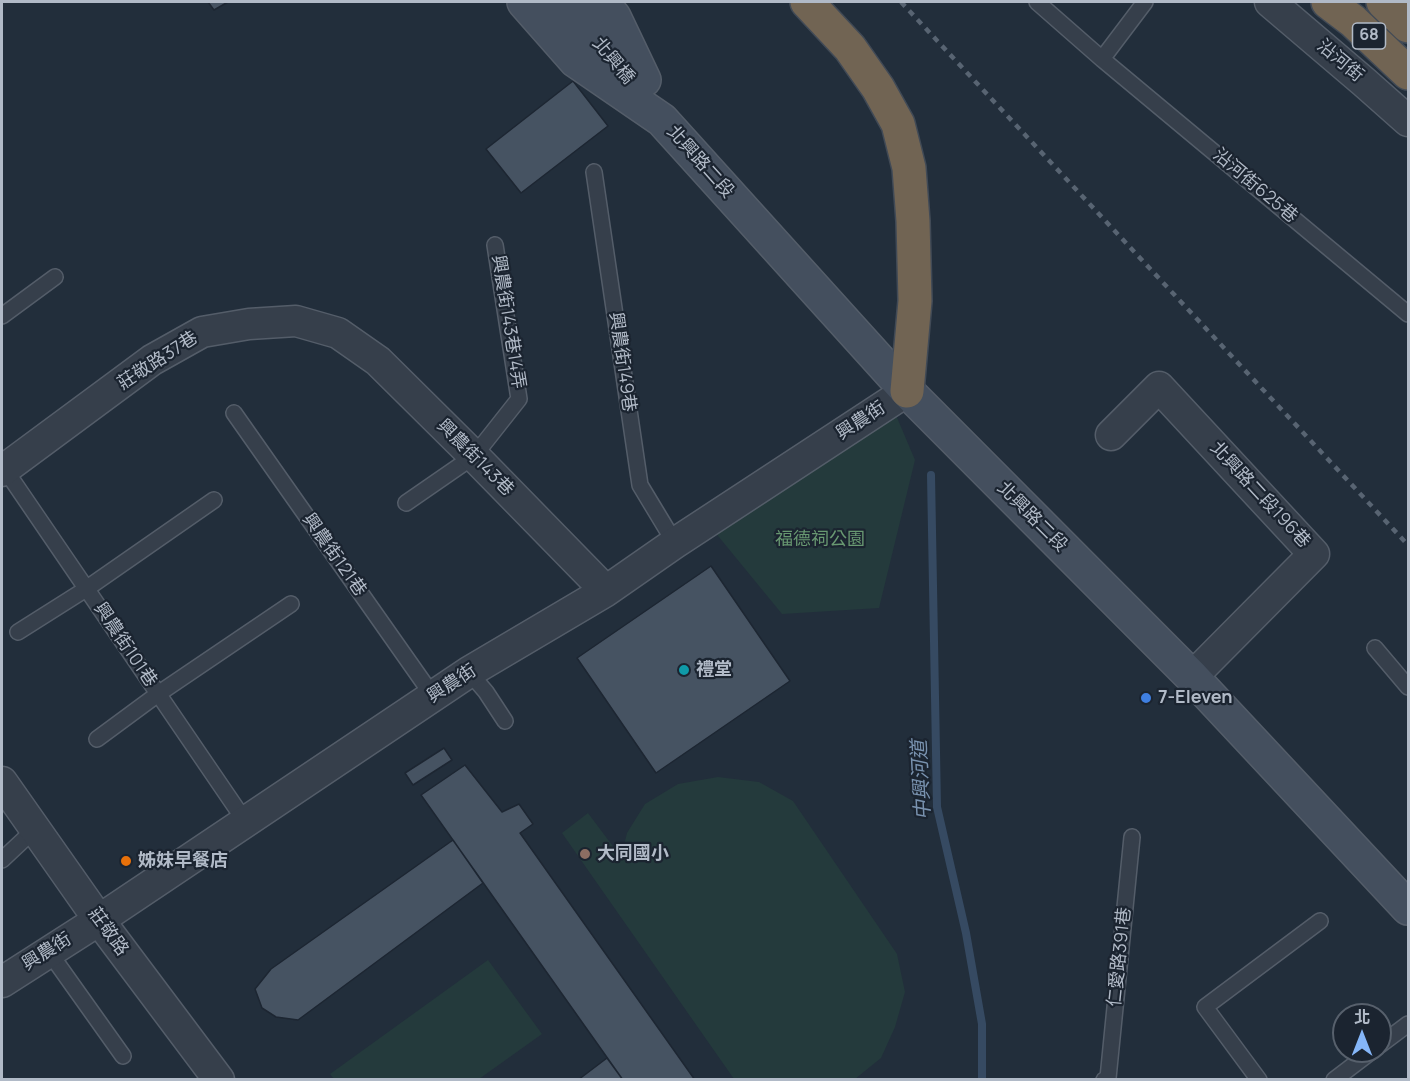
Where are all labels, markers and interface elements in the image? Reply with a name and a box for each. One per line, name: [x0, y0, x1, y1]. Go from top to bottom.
road number: 68: [1352, 23, 1386, 49]
street label: 北興橋: [587, 33, 639, 89]
street label: 沿河街: [1312, 35, 1368, 87]
street label: 北興路二段: [662, 121, 738, 203]
street label: 沿河街625巷: [1208, 144, 1302, 228]
street label: 興農街143巷14弄: [487, 254, 529, 390]
street label: 興農街149巷: [604, 311, 640, 413]
street label: 莊敬路37巷: [114, 327, 202, 395]
street label: 興農街: [832, 397, 890, 445]
street label: 興農街143巷: [432, 415, 518, 501]
street label: 北興路二段196巷: [1205, 437, 1315, 553]
street label: 北興路二段: [993, 478, 1071, 556]
street label: 興農街121巷: [298, 509, 370, 601]
park label: 福德祠公園: [775, 529, 865, 551]
street label: 興農街101巷: [89, 599, 161, 691]
place label: 禮堂: [696, 659, 732, 681]
street label: 興農街: [423, 660, 481, 708]
marker: 禮堂: [677, 663, 691, 677]
place label: 7-Eleven: [1158, 687, 1233, 709]
marker: 7-Eleven: [1139, 691, 1153, 705]
water label: 中興河道: [908, 739, 936, 821]
place label: 大同國小: [597, 843, 669, 865]
marker: 大同國小: [578, 847, 592, 861]
place label: 姊妹早餐店: [138, 850, 228, 872]
marker: 姊妹早餐店: [119, 854, 133, 868]
street label: 莊敬路: [83, 904, 133, 960]
street label: 仁愛路391巷: [1104, 906, 1136, 1008]
street label: 興農街: [18, 929, 76, 975]
north arrow: [1332, 1003, 1392, 1063]
text: 北: [1354, 1006, 1370, 1028]

